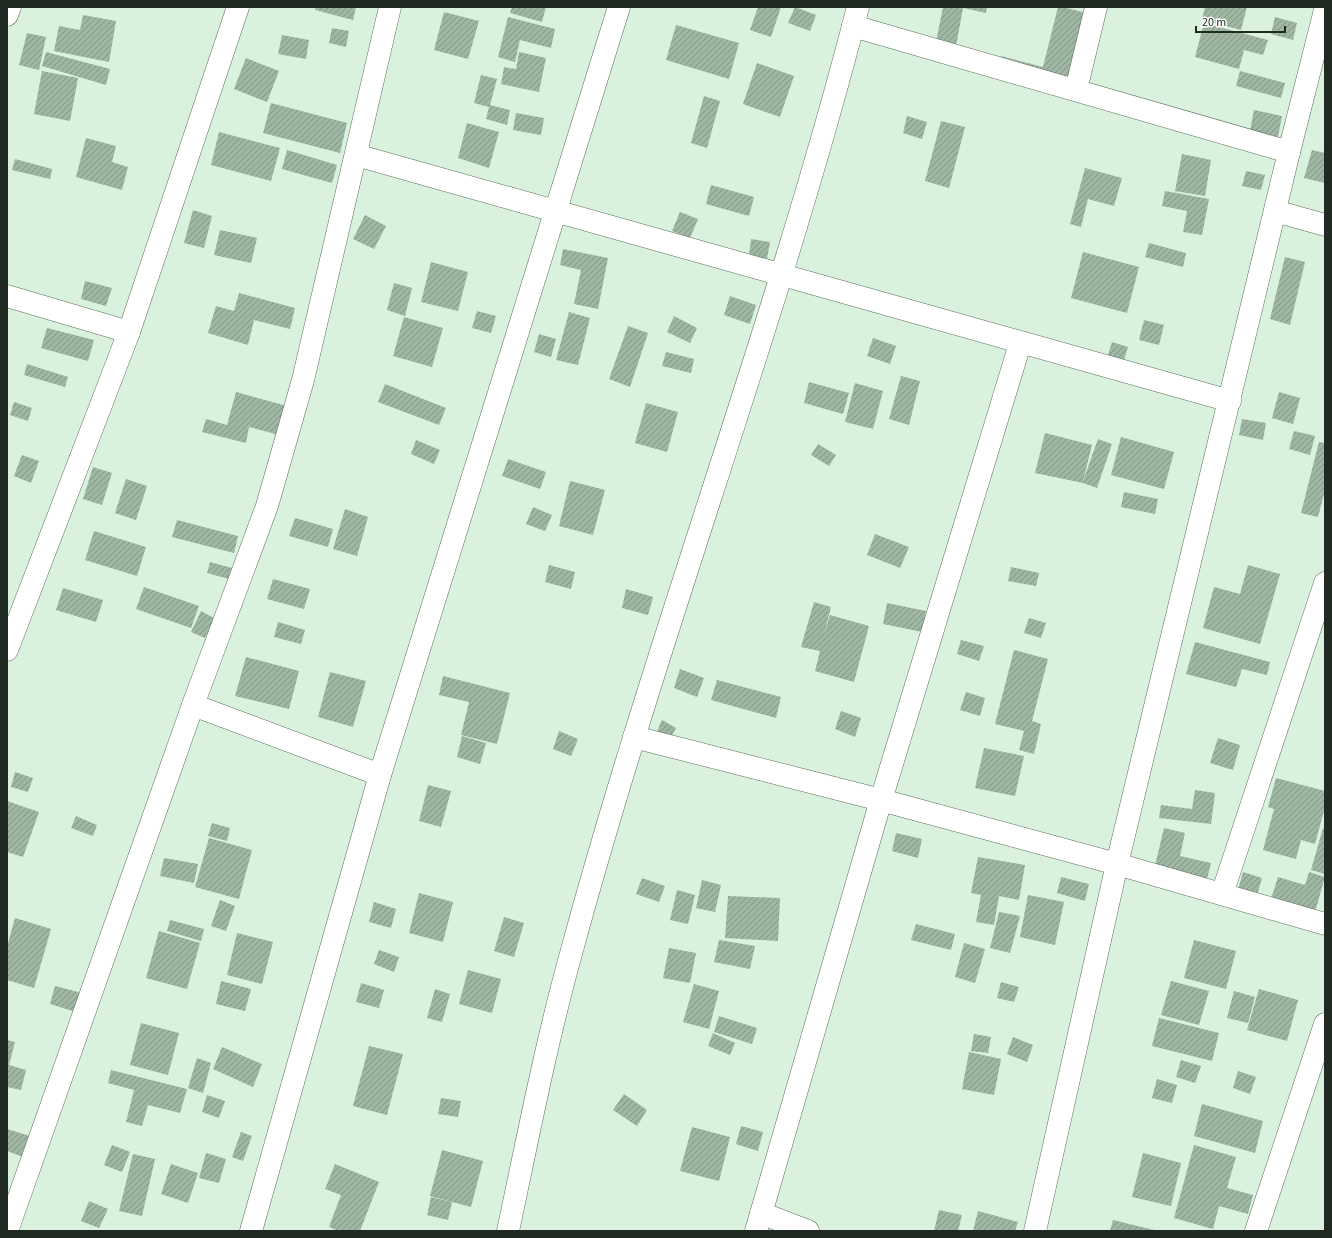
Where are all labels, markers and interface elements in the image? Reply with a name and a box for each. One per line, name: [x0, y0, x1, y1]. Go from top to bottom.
scale bar: [1196, 8, 1285, 34]
text: 20 m: [1202, 14, 1226, 31]

